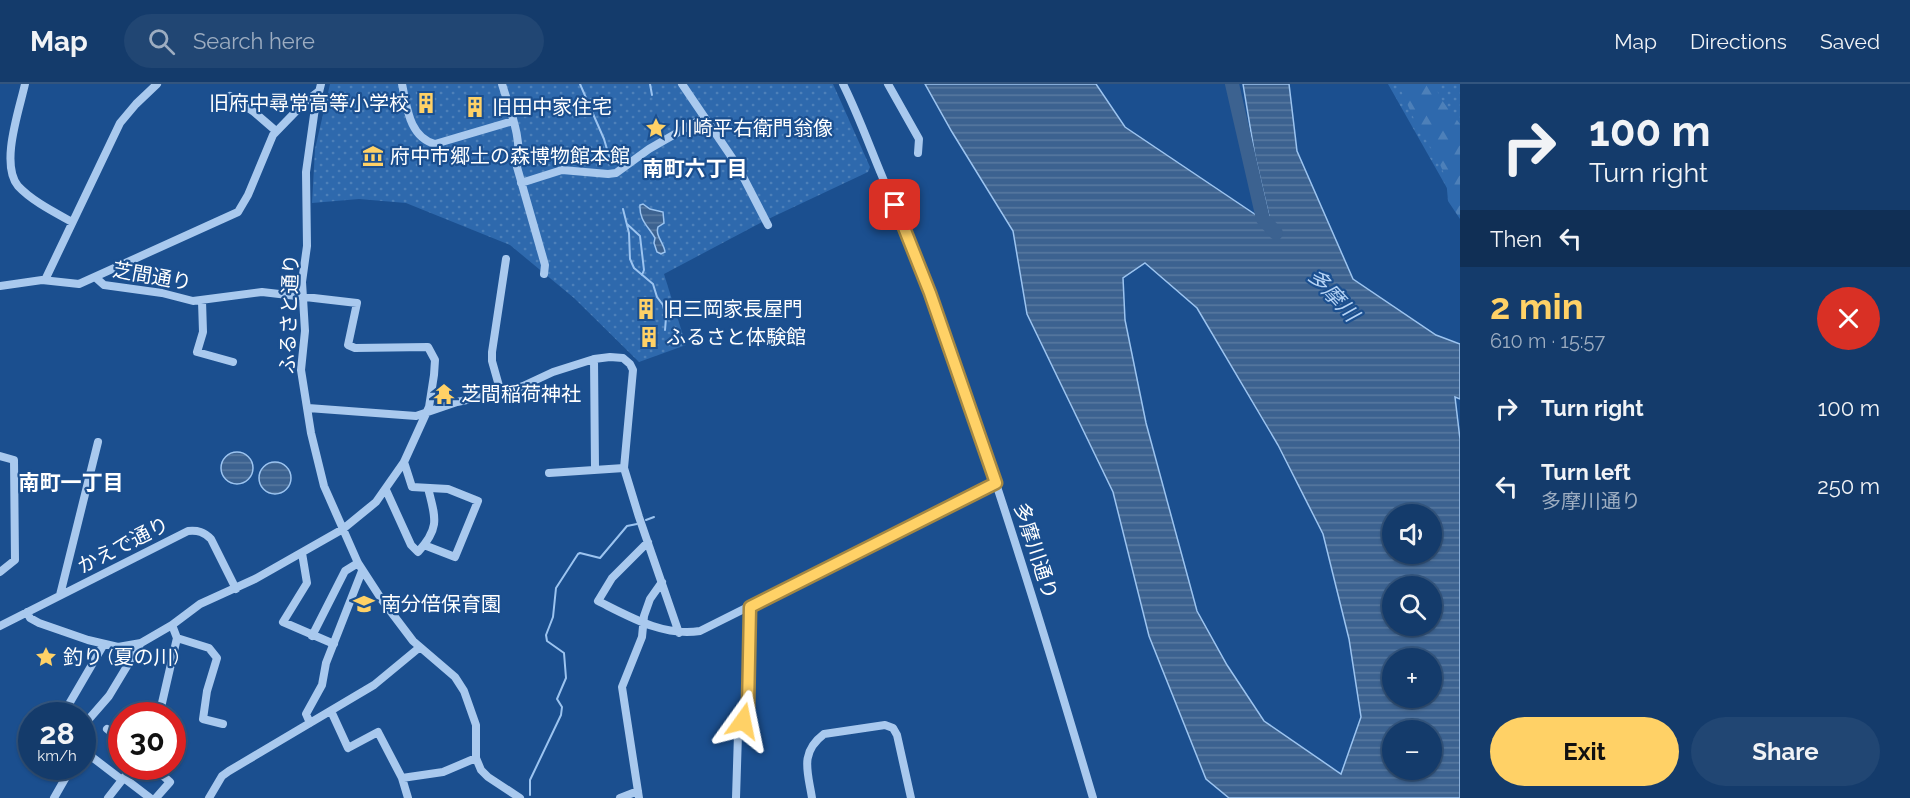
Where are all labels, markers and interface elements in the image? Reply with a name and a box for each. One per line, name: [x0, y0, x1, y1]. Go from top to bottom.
search box: [124, 14, 544, 68]
text: Map: [30, 25, 88, 58]
icon: search: [145, 25, 178, 58]
text: Search here: [193, 28, 315, 54]
text: Map: [1614, 29, 1657, 54]
text: Directions: [1690, 29, 1787, 54]
text: Saved: [1820, 29, 1880, 54]
place label: 旧府中尋常高等小学校: [209, 91, 409, 115]
building icon: 旧府中尋常高等小学校: [414, 91, 438, 115]
building icon: 旧田中家住宅: [463, 95, 487, 119]
place label: 旧田中家住宅: [492, 95, 612, 119]
text: 100 m: [1589, 107, 1711, 156]
icon: right: [1490, 108, 1568, 186]
place icon: 川崎平右衛門翁像: [644, 116, 668, 140]
place label: 川崎平右衛門翁像: [673, 116, 833, 140]
museum icon: 府中市郷土の森博物館本館: [361, 144, 385, 168]
place label: 府中市郷土の森博物館本館: [390, 144, 630, 168]
district label: 南町六丁目: [643, 156, 748, 181]
text: Turn right: [1589, 157, 1708, 188]
pin: [869, 179, 920, 230]
icon: arrive: [878, 188, 911, 221]
icon: left: [1554, 222, 1587, 255]
text: Then: [1490, 226, 1542, 252]
street label: ふるさと通り: [275, 254, 303, 374]
street label: 芝間通り: [111, 257, 193, 295]
water label: 多摩川: [1303, 263, 1365, 328]
text: 2 min: [1490, 285, 1583, 327]
button: close: [1817, 287, 1880, 350]
building icon: 旧三岡家長屋門: [634, 297, 658, 321]
place label: 旧三岡家長屋門: [663, 297, 803, 321]
building icon: ふるさと体験館: [637, 325, 661, 349]
place label: ふるさと体験館: [666, 325, 806, 349]
text: 610 m · 15:57: [1490, 329, 1605, 353]
temple icon: 芝間稲荷神社: [432, 382, 456, 406]
place label: 芝間稲荷神社: [461, 382, 581, 406]
icon: right: [1490, 392, 1523, 425]
text: Turn right: [1541, 395, 1644, 421]
text: 100 m: [1818, 395, 1880, 421]
text: Turn left: [1541, 459, 1631, 485]
district label: 南町一丁目: [19, 470, 124, 495]
icon: left: [1490, 470, 1523, 503]
text: 250 m: [1817, 473, 1880, 499]
text: 多摩川通り: [1541, 489, 1641, 513]
street label: 多摩川通り: [1009, 500, 1063, 602]
map controls: [1382, 504, 1442, 780]
button: sound: [1382, 504, 1442, 564]
street label: かえで通り: [73, 512, 173, 578]
button: search: [1382, 576, 1442, 636]
school or university icon: 南分倍保育園: [352, 592, 376, 616]
place label: 南分倍保育園: [381, 592, 501, 616]
place icon: 釣り (夏の川): [34, 645, 58, 669]
place label: 釣り (夏の川): [63, 645, 179, 669]
button: +: [1382, 648, 1442, 708]
position arrow: [711, 689, 775, 753]
speed limit sign: 30: [108, 702, 186, 780]
text: 28: [39, 716, 75, 751]
button: Exit: [1490, 717, 1679, 786]
button: Share: [1691, 717, 1880, 786]
button: −: [1382, 720, 1442, 780]
text: km/h: [37, 747, 77, 765]

